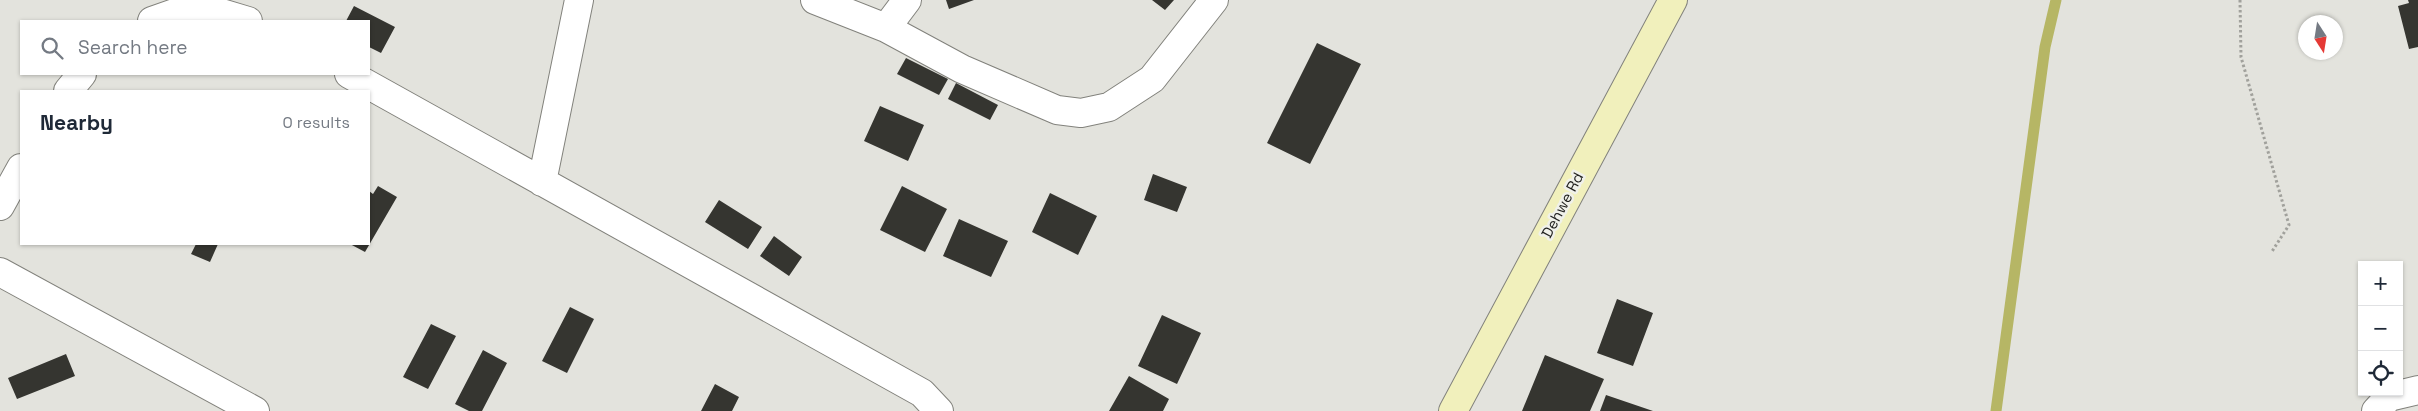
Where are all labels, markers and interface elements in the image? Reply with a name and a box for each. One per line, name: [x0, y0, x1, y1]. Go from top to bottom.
north arrow: [2298, 15, 2343, 60]
search box: [20, 20, 370, 75]
icon: search: [38, 34, 66, 62]
text: Search here: [78, 35, 188, 60]
text: Nearby: [40, 109, 113, 136]
text: 0 results: [282, 112, 350, 133]
street label: Dehwe Rd: [1537, 169, 1587, 241]
map controls: [2358, 261, 2403, 396]
button: +: [2358, 261, 2403, 306]
button: −: [2358, 306, 2403, 351]
button: locate: [2358, 351, 2403, 396]

